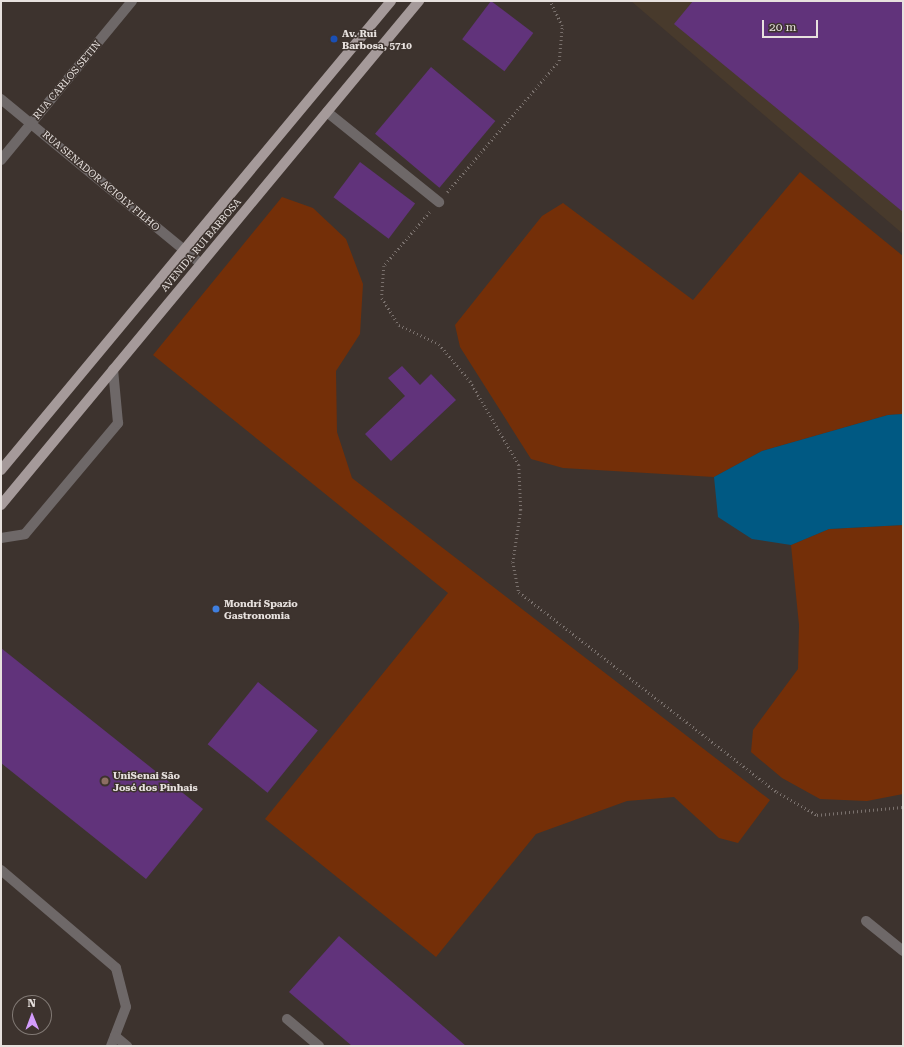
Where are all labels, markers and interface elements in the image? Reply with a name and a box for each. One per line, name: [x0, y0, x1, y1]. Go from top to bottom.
scale bar: [764, 12, 820, 38]
text: 20 m: [769, 20, 796, 34]
place label: Av. Rui Barbosa, 5710: [342, 27, 412, 50]
marker: Av. Rui Barbosa, 5710: [329, 34, 339, 44]
street label: RUA CARLOS SETIN: [31, 38, 103, 122]
street label: RUA SENADOR ACIOLY FILHO: [40, 128, 162, 234]
street label: AVENIDA RUI BARBOSA: [158, 196, 244, 294]
place label: Mondrí Spazio Gastronomia: [224, 597, 298, 620]
marker: Mondrí Spazio Gastronomia: [211, 604, 221, 614]
place label: UniSenai São José dos Pinhais: [113, 769, 198, 792]
marker: UniSenai São José dos Pinhais: [100, 776, 110, 786]
north arrow: [12, 995, 52, 1035]
text: N: [27, 997, 36, 1010]

